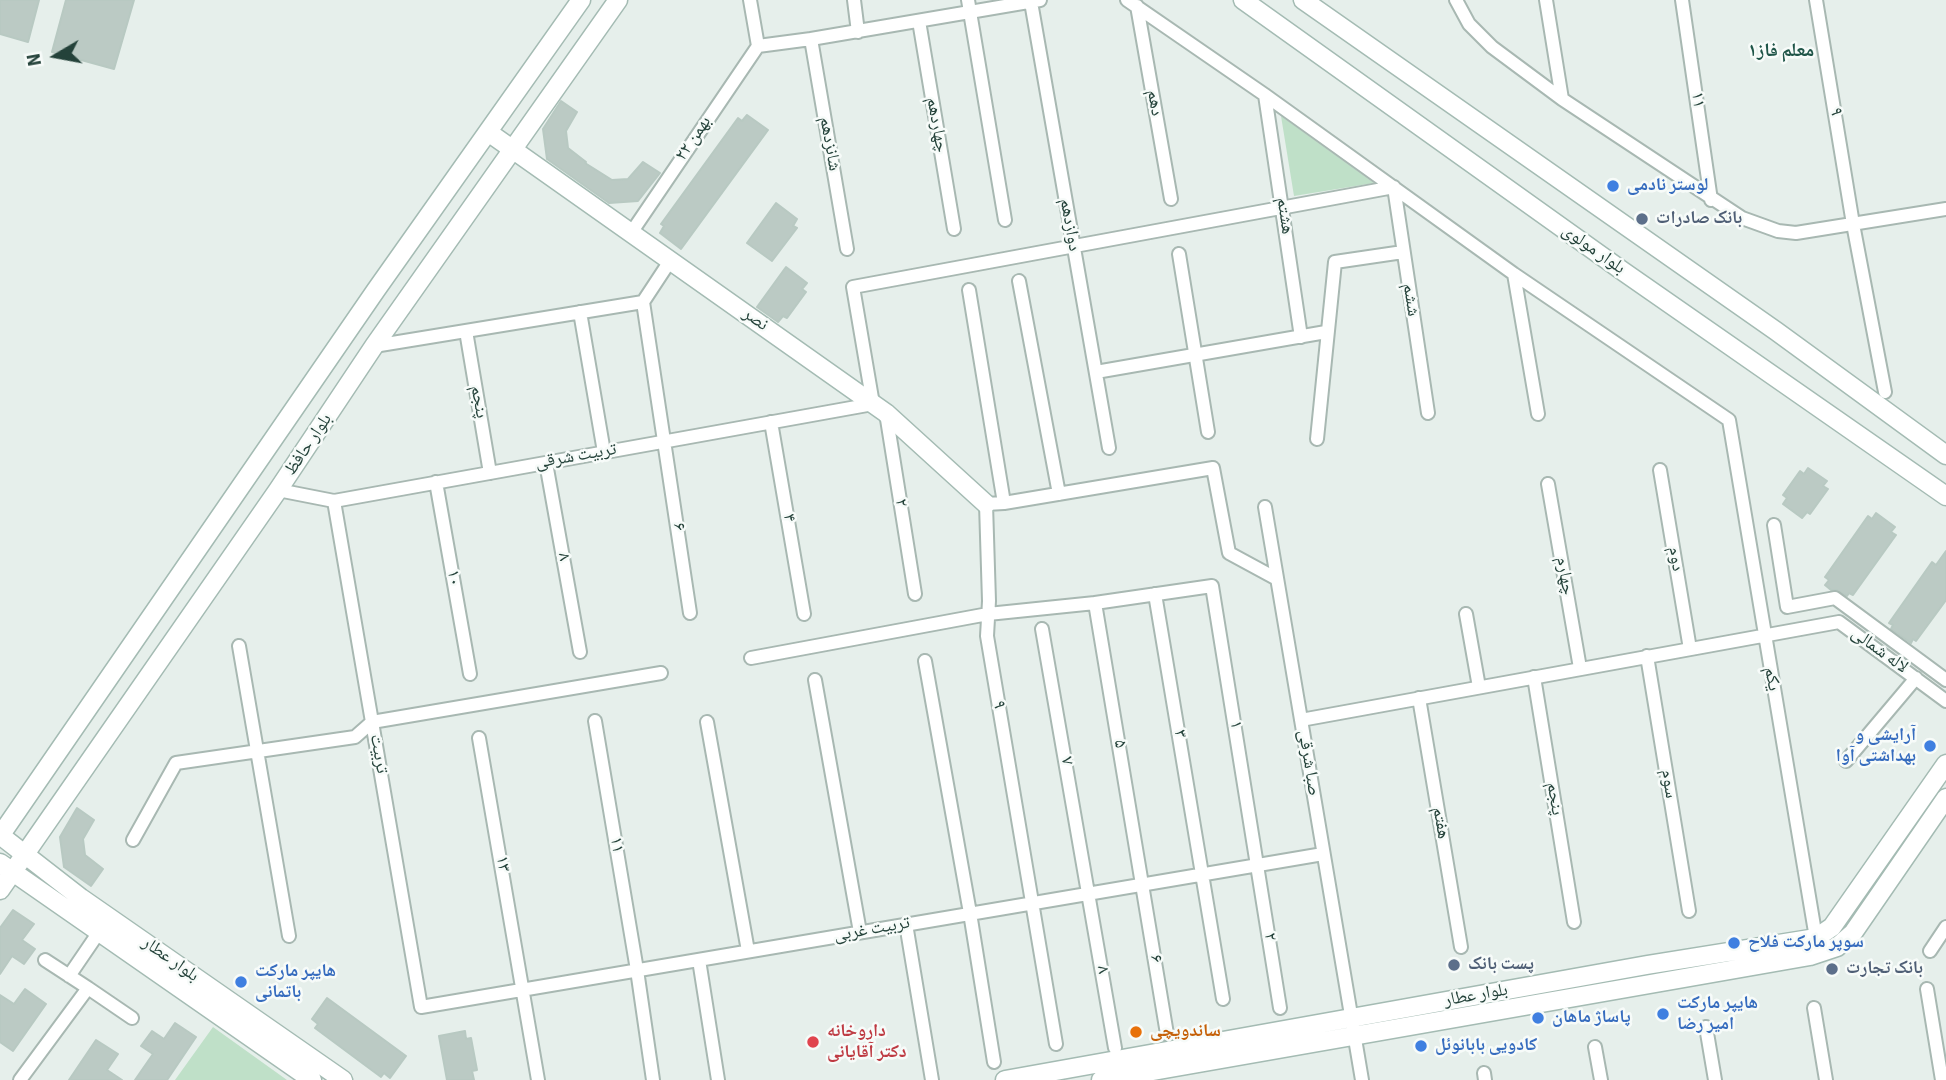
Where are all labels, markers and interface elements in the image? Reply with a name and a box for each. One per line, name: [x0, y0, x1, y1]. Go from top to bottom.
north arrow: [21, 21, 91, 91]
district label: معلم فاز۱: [1748, 41, 1814, 63]
text: N: [20, 51, 49, 68]
street label: دهم: [1141, 88, 1167, 118]
street label: ۱۱: [1685, 90, 1709, 110]
street label: چهاردهم: [921, 96, 951, 154]
street label: ۹: [1824, 106, 1846, 118]
street label: ۲۲ بهمن: [671, 112, 717, 166]
street label: شانزدهم: [814, 115, 844, 173]
place label: لوستر نادمی: [1627, 175, 1708, 197]
marker: لوستر نادمی: [1605, 178, 1621, 194]
street label: هشتم: [1271, 196, 1297, 236]
street label: دوازدهم: [1054, 197, 1084, 253]
place label: بانک صادرات: [1656, 208, 1742, 230]
marker: بانک صادرات: [1634, 211, 1650, 227]
street label: بلوار مولوی: [1557, 220, 1629, 280]
street label: ششم: [1397, 282, 1423, 318]
street label: نصر: [738, 304, 772, 336]
street label: پنجم: [465, 384, 491, 420]
street label: بلوار حافظ: [280, 410, 338, 480]
street label: تربیت شرقی: [534, 439, 618, 475]
street label: ۲: [889, 497, 911, 509]
street label: ۴: [777, 512, 799, 524]
street label: ۶: [667, 521, 689, 533]
street label: دوم: [1662, 545, 1688, 573]
street label: ۸: [552, 551, 574, 563]
street label: چهارم: [1550, 555, 1578, 597]
street label: ۱۰: [441, 568, 465, 588]
street label: لاله شمالی: [1846, 623, 1912, 679]
street label: یکم: [1758, 665, 1784, 693]
street label: ۹: [987, 699, 1009, 711]
street label: ۱: [1224, 719, 1246, 731]
place label: آرایشی و بهداشتی آوا: [1836, 725, 1916, 768]
street label: ۳: [1168, 728, 1190, 740]
street label: صبا شرقی: [1292, 728, 1324, 798]
street label: تربیت: [364, 733, 392, 775]
street label: ۵: [1108, 738, 1130, 750]
marker: آرایشی و بهداشتی آوا: [1922, 738, 1938, 754]
street label: ۷: [1055, 755, 1077, 767]
street label: سوم: [1655, 768, 1681, 800]
street label: پنجم: [1541, 781, 1567, 817]
street label: هفتم: [1427, 805, 1453, 841]
street label: ۱۱: [604, 835, 628, 855]
street label: ۱۳: [490, 854, 514, 874]
street label: تربیت غربی: [832, 913, 912, 947]
street label: ۲: [1258, 931, 1280, 943]
place label: سوپر مارکت فلاح: [1748, 932, 1864, 954]
street label: بلوار عطار: [137, 933, 203, 987]
marker: سوپر مارکت فلاح: [1726, 935, 1742, 951]
street label: ۶: [1144, 953, 1166, 965]
place label: پست بانک: [1468, 954, 1534, 976]
marker: پست بانک: [1446, 957, 1462, 973]
place label: بانک تجارت: [1846, 958, 1923, 980]
place label: هایپر مارکت باتمانی: [255, 961, 336, 1004]
marker: بانک تجارت: [1824, 961, 1840, 977]
street label: ۸: [1091, 964, 1113, 976]
marker: هایپر مارکت باتمانی: [233, 974, 249, 990]
street label: بلوار عطار: [1442, 980, 1510, 1012]
place label: هایپر مارکت امیر رضا: [1677, 993, 1758, 1036]
marker: هایپر مارکت امیر رضا: [1655, 1006, 1671, 1022]
place label: پاساژ ماهان: [1552, 1007, 1631, 1029]
marker: پاساژ ماهان: [1530, 1010, 1546, 1026]
place label: داروخانه دکتر آقایانی: [827, 1021, 907, 1064]
place label: ساندویچی: [1150, 1021, 1221, 1043]
marker: ساندویچی: [1128, 1024, 1144, 1040]
marker: داروخانه دکتر آقایانی: [805, 1034, 821, 1050]
place label: کادویی بابانوئل: [1435, 1035, 1537, 1057]
marker: کادویی بابانوئل: [1413, 1038, 1429, 1054]

